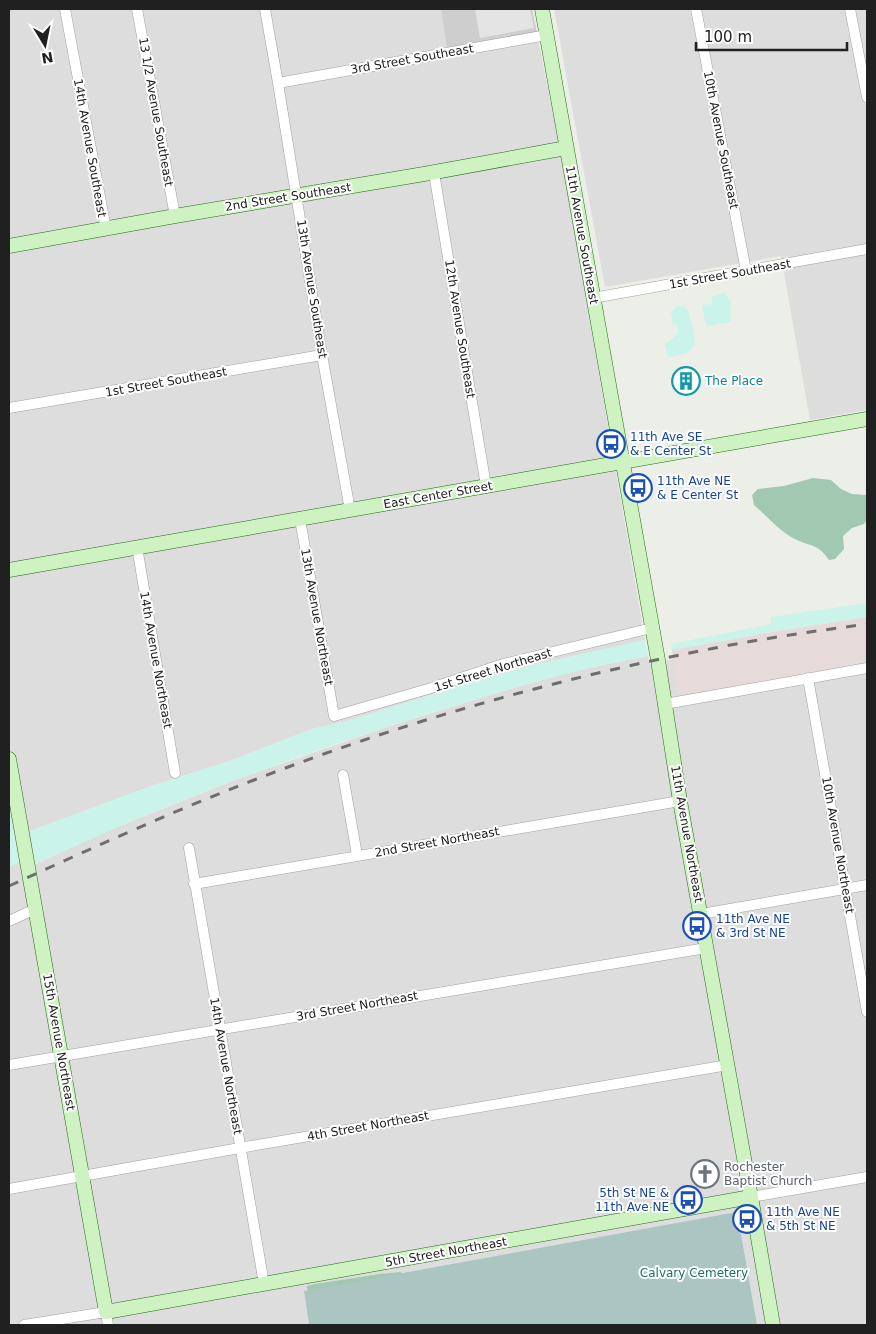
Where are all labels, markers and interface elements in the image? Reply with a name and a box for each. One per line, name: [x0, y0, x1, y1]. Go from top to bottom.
north arrow: [20, 20, 70, 70]
scale bar: [696, 20, 847, 52]
text: 100 m: [704, 28, 752, 46]
street label: 13 1/2 Avenue Southeast: [136, 36, 176, 188]
street label: 3rd Street Southeast: [349, 41, 475, 77]
text: N: [40, 49, 54, 67]
street label: 10th Avenue Southeast: [701, 70, 741, 211]
street label: 14th Avenue Southeast: [71, 78, 109, 219]
street label: 11th Avenue Southeast: [563, 165, 601, 306]
street label: 2nd Street Southeast: [224, 180, 352, 214]
street label: 13th Avenue Southeast: [294, 219, 330, 360]
street label: 1st Street Southeast: [668, 256, 792, 292]
street label: 12th Avenue Southeast: [442, 259, 478, 400]
street label: 1st Street Southeast: [104, 364, 228, 400]
building icon: The Place: [671, 366, 701, 396]
place label: The Place: [704, 374, 763, 388]
bus stop icon: 11th Ave SE & E Center St: [596, 429, 626, 459]
place label: 11th Ave SE & E Center St: [630, 430, 711, 458]
bus stop icon: 11th Ave NE & E Center St: [623, 473, 653, 503]
place label: 11th Ave NE & E Center St: [657, 474, 738, 502]
street label: East Center Street: [382, 478, 494, 511]
street label: 13th Avenue Northeast: [298, 547, 336, 687]
street label: 14th Avenue Northeast: [137, 590, 175, 730]
street label: 1st Street Northeast: [433, 645, 554, 695]
street label: 11th Avenue Northeast: [668, 764, 706, 904]
street label: 10th Avenue Northeast: [819, 775, 857, 915]
street label: 2nd Street Northeast: [374, 824, 501, 860]
bus stop icon: 11th Ave NE & 3rd St NE: [682, 911, 712, 941]
place label: 11th Ave NE & 3rd St NE: [716, 912, 790, 940]
street label: 15th Avenue Northeast: [40, 972, 78, 1112]
street label: 3rd Street Northeast: [295, 988, 419, 1024]
street label: 14th Avenue Northeast: [207, 996, 245, 1136]
street label: 4th Street Northeast: [306, 1108, 430, 1144]
church icon: Rochester Baptist Church: [690, 1159, 720, 1189]
place label: Rochester Baptist Church: [724, 1160, 812, 1188]
bus stop icon: 5th St NE & 11th Ave NE: [673, 1185, 703, 1215]
place label: 5th St NE & 11th Ave NE: [595, 1186, 669, 1214]
bus stop icon: 11th Ave NE & 5th St NE: [732, 1204, 762, 1234]
place label: 11th Ave NE & 5th St NE: [766, 1205, 840, 1233]
street label: 5th Street Northeast: [384, 1234, 508, 1270]
park label: Calvary Cemetery: [640, 1266, 748, 1280]

